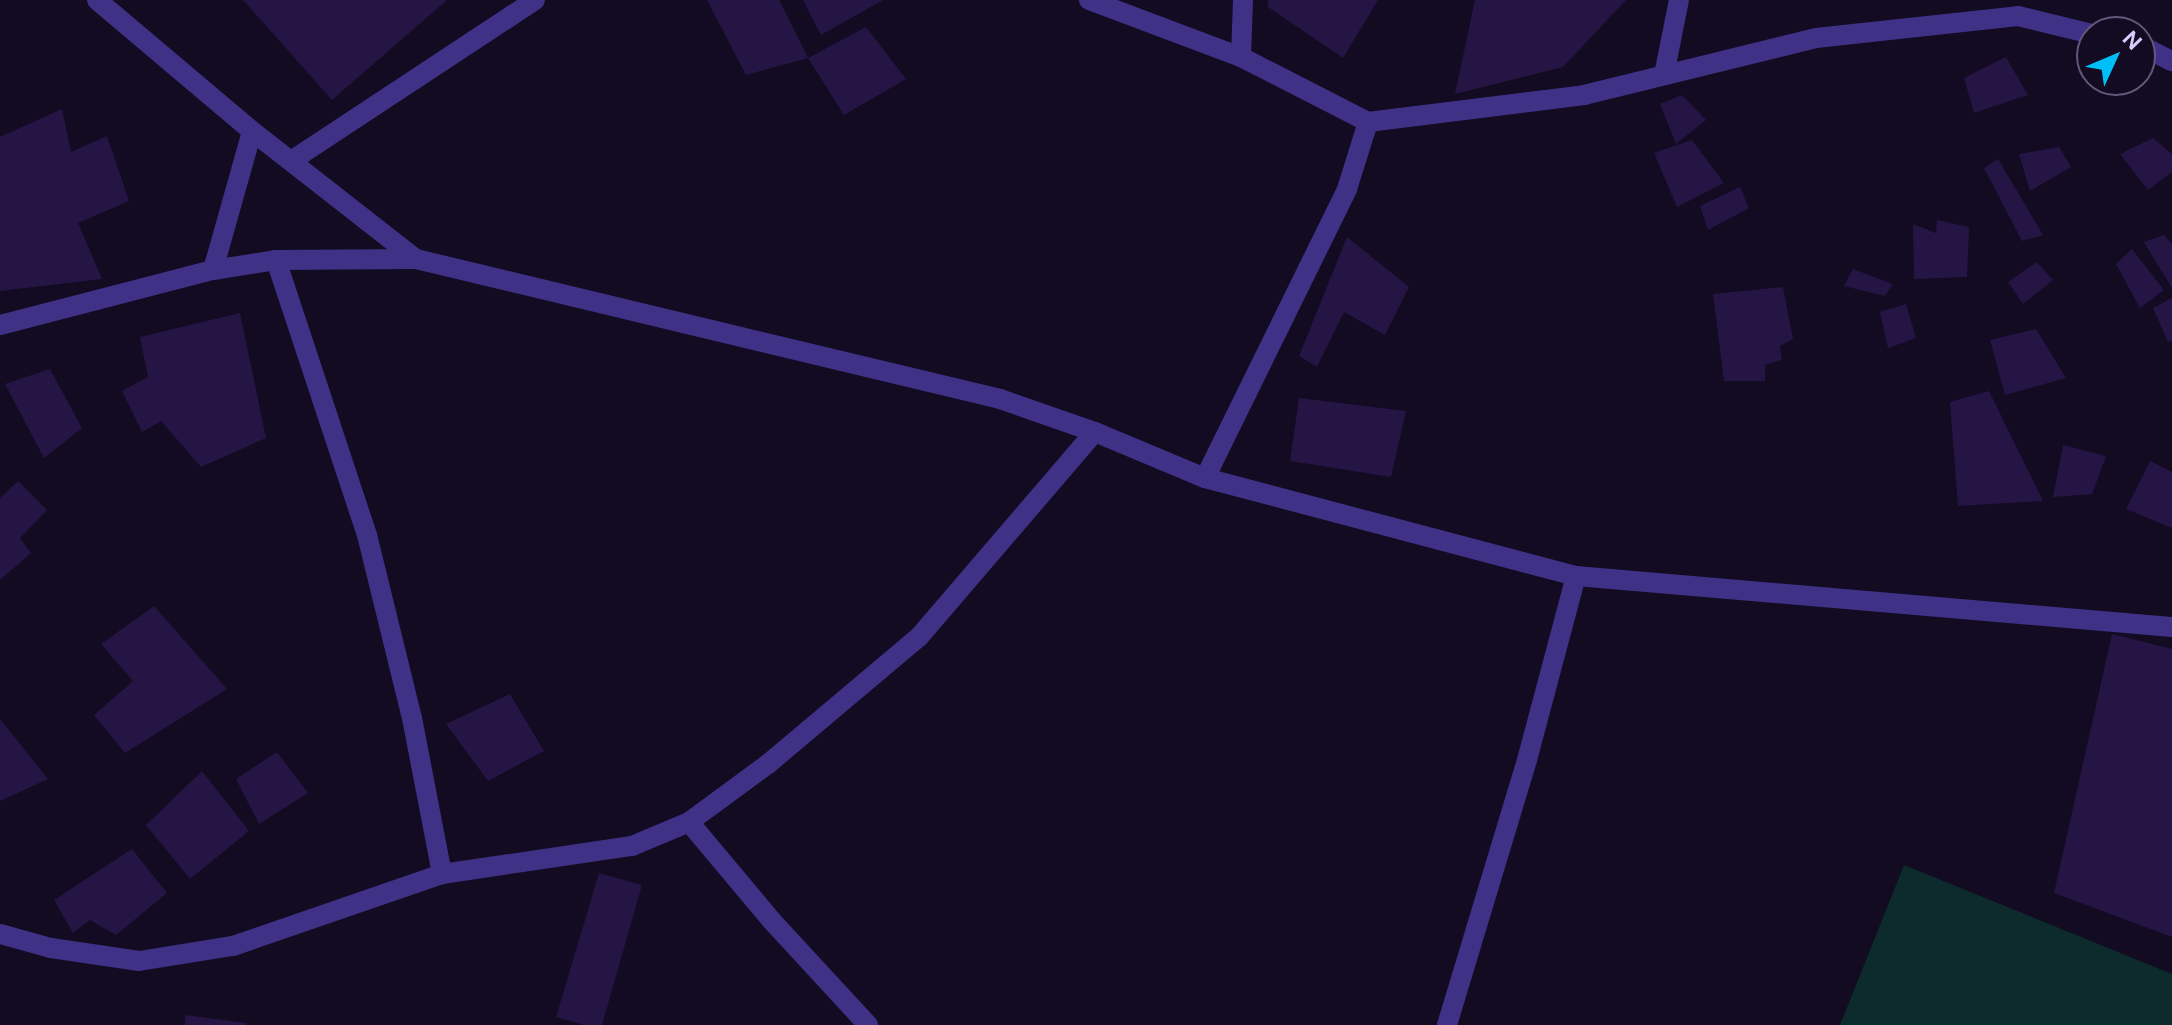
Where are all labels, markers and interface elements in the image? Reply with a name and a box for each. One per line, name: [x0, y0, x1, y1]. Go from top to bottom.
north arrow: [2076, 16, 2156, 96]
text: N: [2116, 25, 2148, 56]

